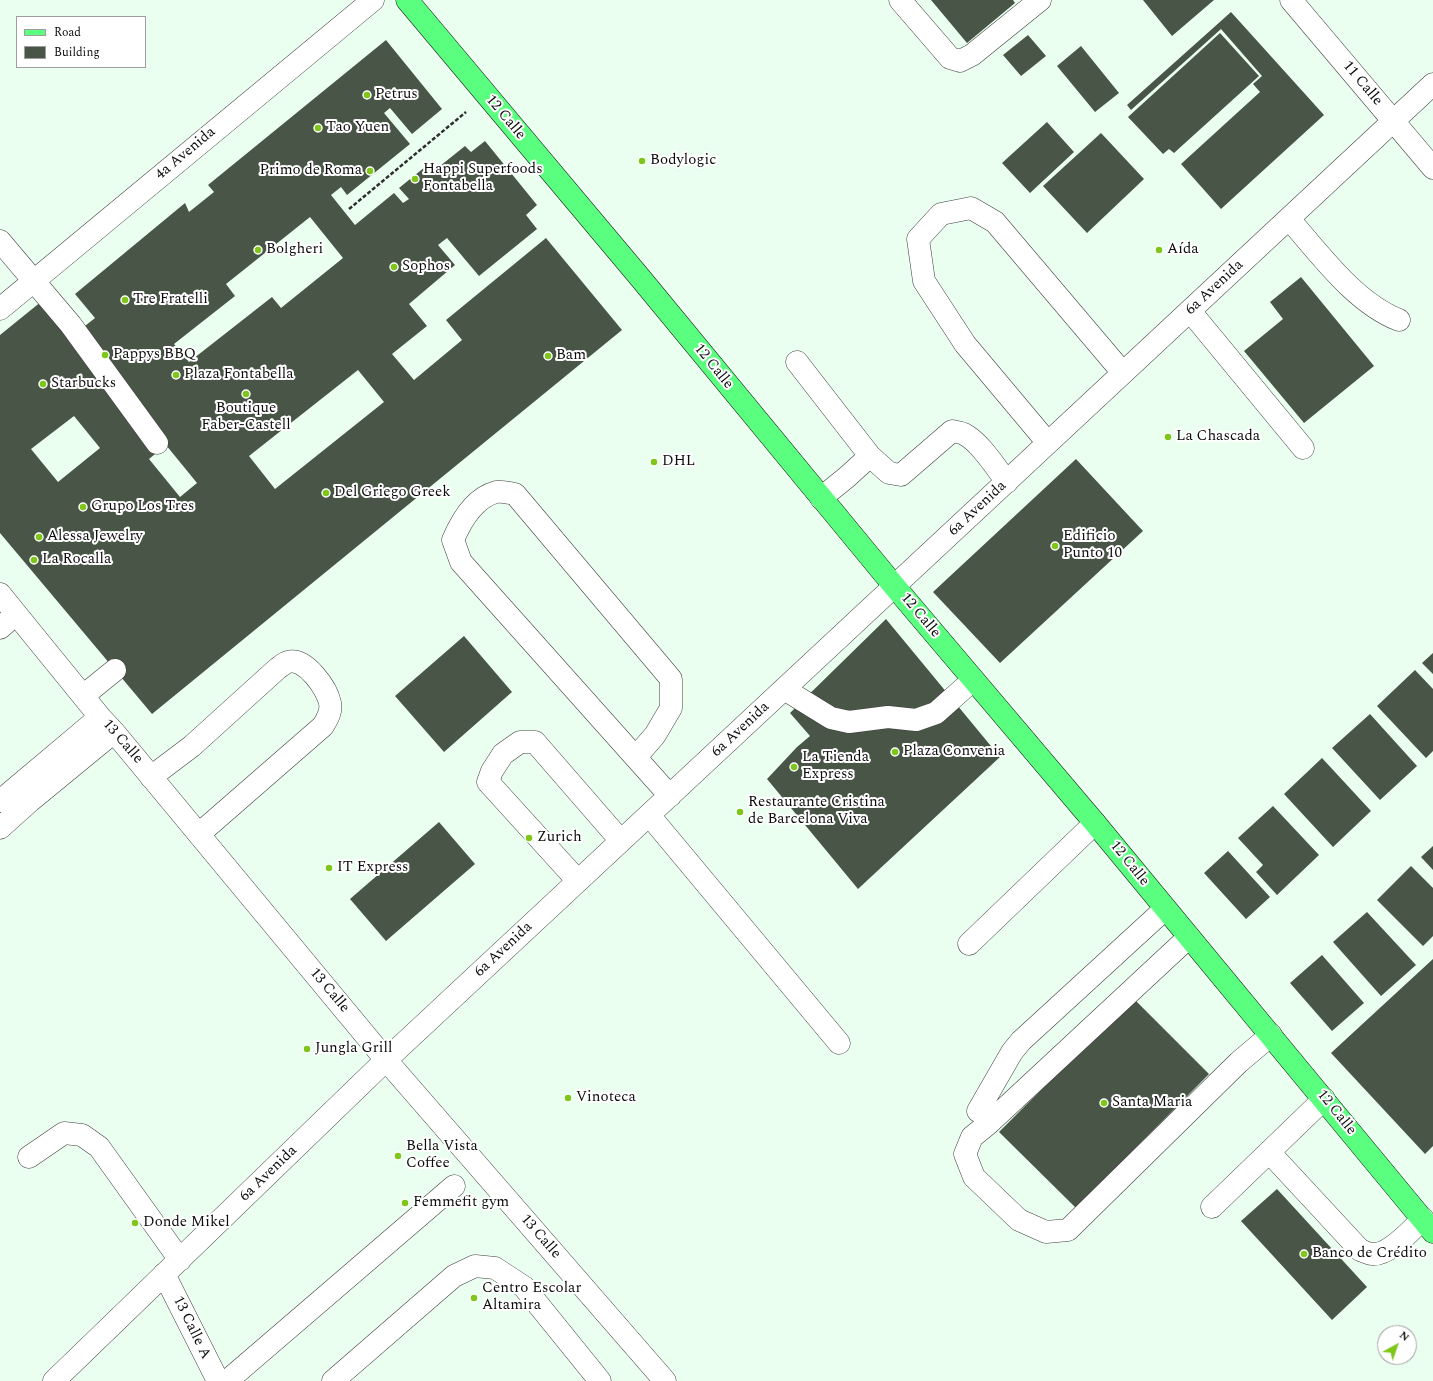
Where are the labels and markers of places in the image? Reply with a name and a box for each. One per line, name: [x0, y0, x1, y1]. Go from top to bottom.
place label: Petrus: [375, 86, 418, 104]
marker: Petrus: [362, 90, 372, 100]
place label: Tao Yuen: [326, 119, 389, 137]
marker: Tao Yuen: [313, 123, 323, 133]
place label: Bodylogic: [650, 152, 716, 170]
marker: Bodylogic: [637, 156, 647, 166]
place label: Happi Superfoods Fontabella: [423, 161, 543, 196]
place label: Primo de Roma: [260, 162, 362, 180]
marker: Primo de Roma: [365, 166, 375, 176]
marker: Happi Superfoods Fontabella: [410, 174, 420, 184]
place label: Bolgheri: [266, 241, 323, 259]
place label: Aída: [1167, 241, 1199, 259]
marker: Bolgheri: [253, 245, 263, 255]
marker: Aída: [1154, 245, 1164, 255]
place label: Sophos: [402, 258, 450, 276]
marker: Sophos: [389, 262, 399, 272]
place label: Tre Fratelli: [133, 291, 208, 309]
marker: Tre Fratelli: [120, 295, 130, 305]
place label: Pappys BBQ: [113, 346, 196, 364]
place label: Bam: [556, 347, 586, 365]
marker: Pappys BBQ: [100, 350, 110, 360]
marker: Bam: [543, 351, 553, 361]
place label: Plaza Fontabella: [184, 366, 294, 384]
marker: Plaza Fontabella: [171, 370, 181, 380]
place label: Starbucks: [51, 375, 116, 393]
marker: Starbucks: [38, 379, 48, 389]
marker: Boutique Faber-Castell: [241, 389, 251, 399]
place label: Boutique Faber-Castell: [201, 400, 291, 435]
place label: La Chascada: [1176, 428, 1260, 446]
marker: La Chascada: [1163, 432, 1173, 442]
place label: DHL: [662, 453, 695, 471]
marker: DHL: [649, 457, 659, 467]
place label: Del Griego Greek: [334, 484, 451, 502]
marker: Del Griego Greek: [321, 488, 331, 498]
place label: Grupo Los Tres: [91, 498, 194, 516]
marker: Grupo Los Tres: [78, 502, 88, 512]
place label: Alessa Jewelry: [47, 528, 143, 546]
place label: Edificio Punto 10: [1063, 528, 1122, 563]
marker: Alessa Jewelry: [34, 532, 44, 542]
marker: Edificio Punto 10: [1050, 541, 1060, 551]
place label: La Rocalla: [42, 551, 111, 569]
marker: La Rocalla: [29, 555, 39, 565]
place label: Plaza Convenia: [903, 743, 1005, 761]
marker: Plaza Convenia: [890, 747, 900, 757]
place label: La Tienda Express: [802, 749, 869, 784]
marker: La Tienda Express: [789, 762, 799, 772]
place label: Restaurante Cristina de Barcelona Viva: [748, 794, 885, 829]
marker: Restaurante Cristina de Barcelona Viva: [735, 807, 745, 817]
place label: Zurich: [537, 829, 582, 847]
marker: Zurich: [524, 833, 534, 843]
place label: IT Express: [337, 859, 408, 877]
marker: IT Express: [324, 863, 334, 873]
place label: Jungla Grill: [315, 1040, 392, 1058]
marker: Jungla Grill: [302, 1044, 312, 1054]
place label: Vinoteca: [576, 1089, 636, 1107]
marker: Vinoteca: [563, 1093, 573, 1103]
place label: Santa Maria: [1112, 1094, 1192, 1112]
marker: Santa Maria: [1099, 1098, 1109, 1108]
place label: Bella Vista Coffee: [406, 1138, 478, 1173]
marker: Bella Vista Coffee: [393, 1151, 403, 1161]
place label: Femmefit gym: [413, 1194, 509, 1212]
marker: Femmefit gym: [400, 1198, 410, 1208]
place label: Donde Mikel: [143, 1214, 230, 1232]
marker: Donde Mikel: [130, 1218, 140, 1228]
place label: Banco de Crédito: [1312, 1245, 1427, 1263]
marker: Banco de Crédito: [1299, 1249, 1309, 1259]
place label: Centro Escolar Altamira: [482, 1280, 581, 1315]
marker: Centro Escolar Altamira: [469, 1293, 479, 1303]

